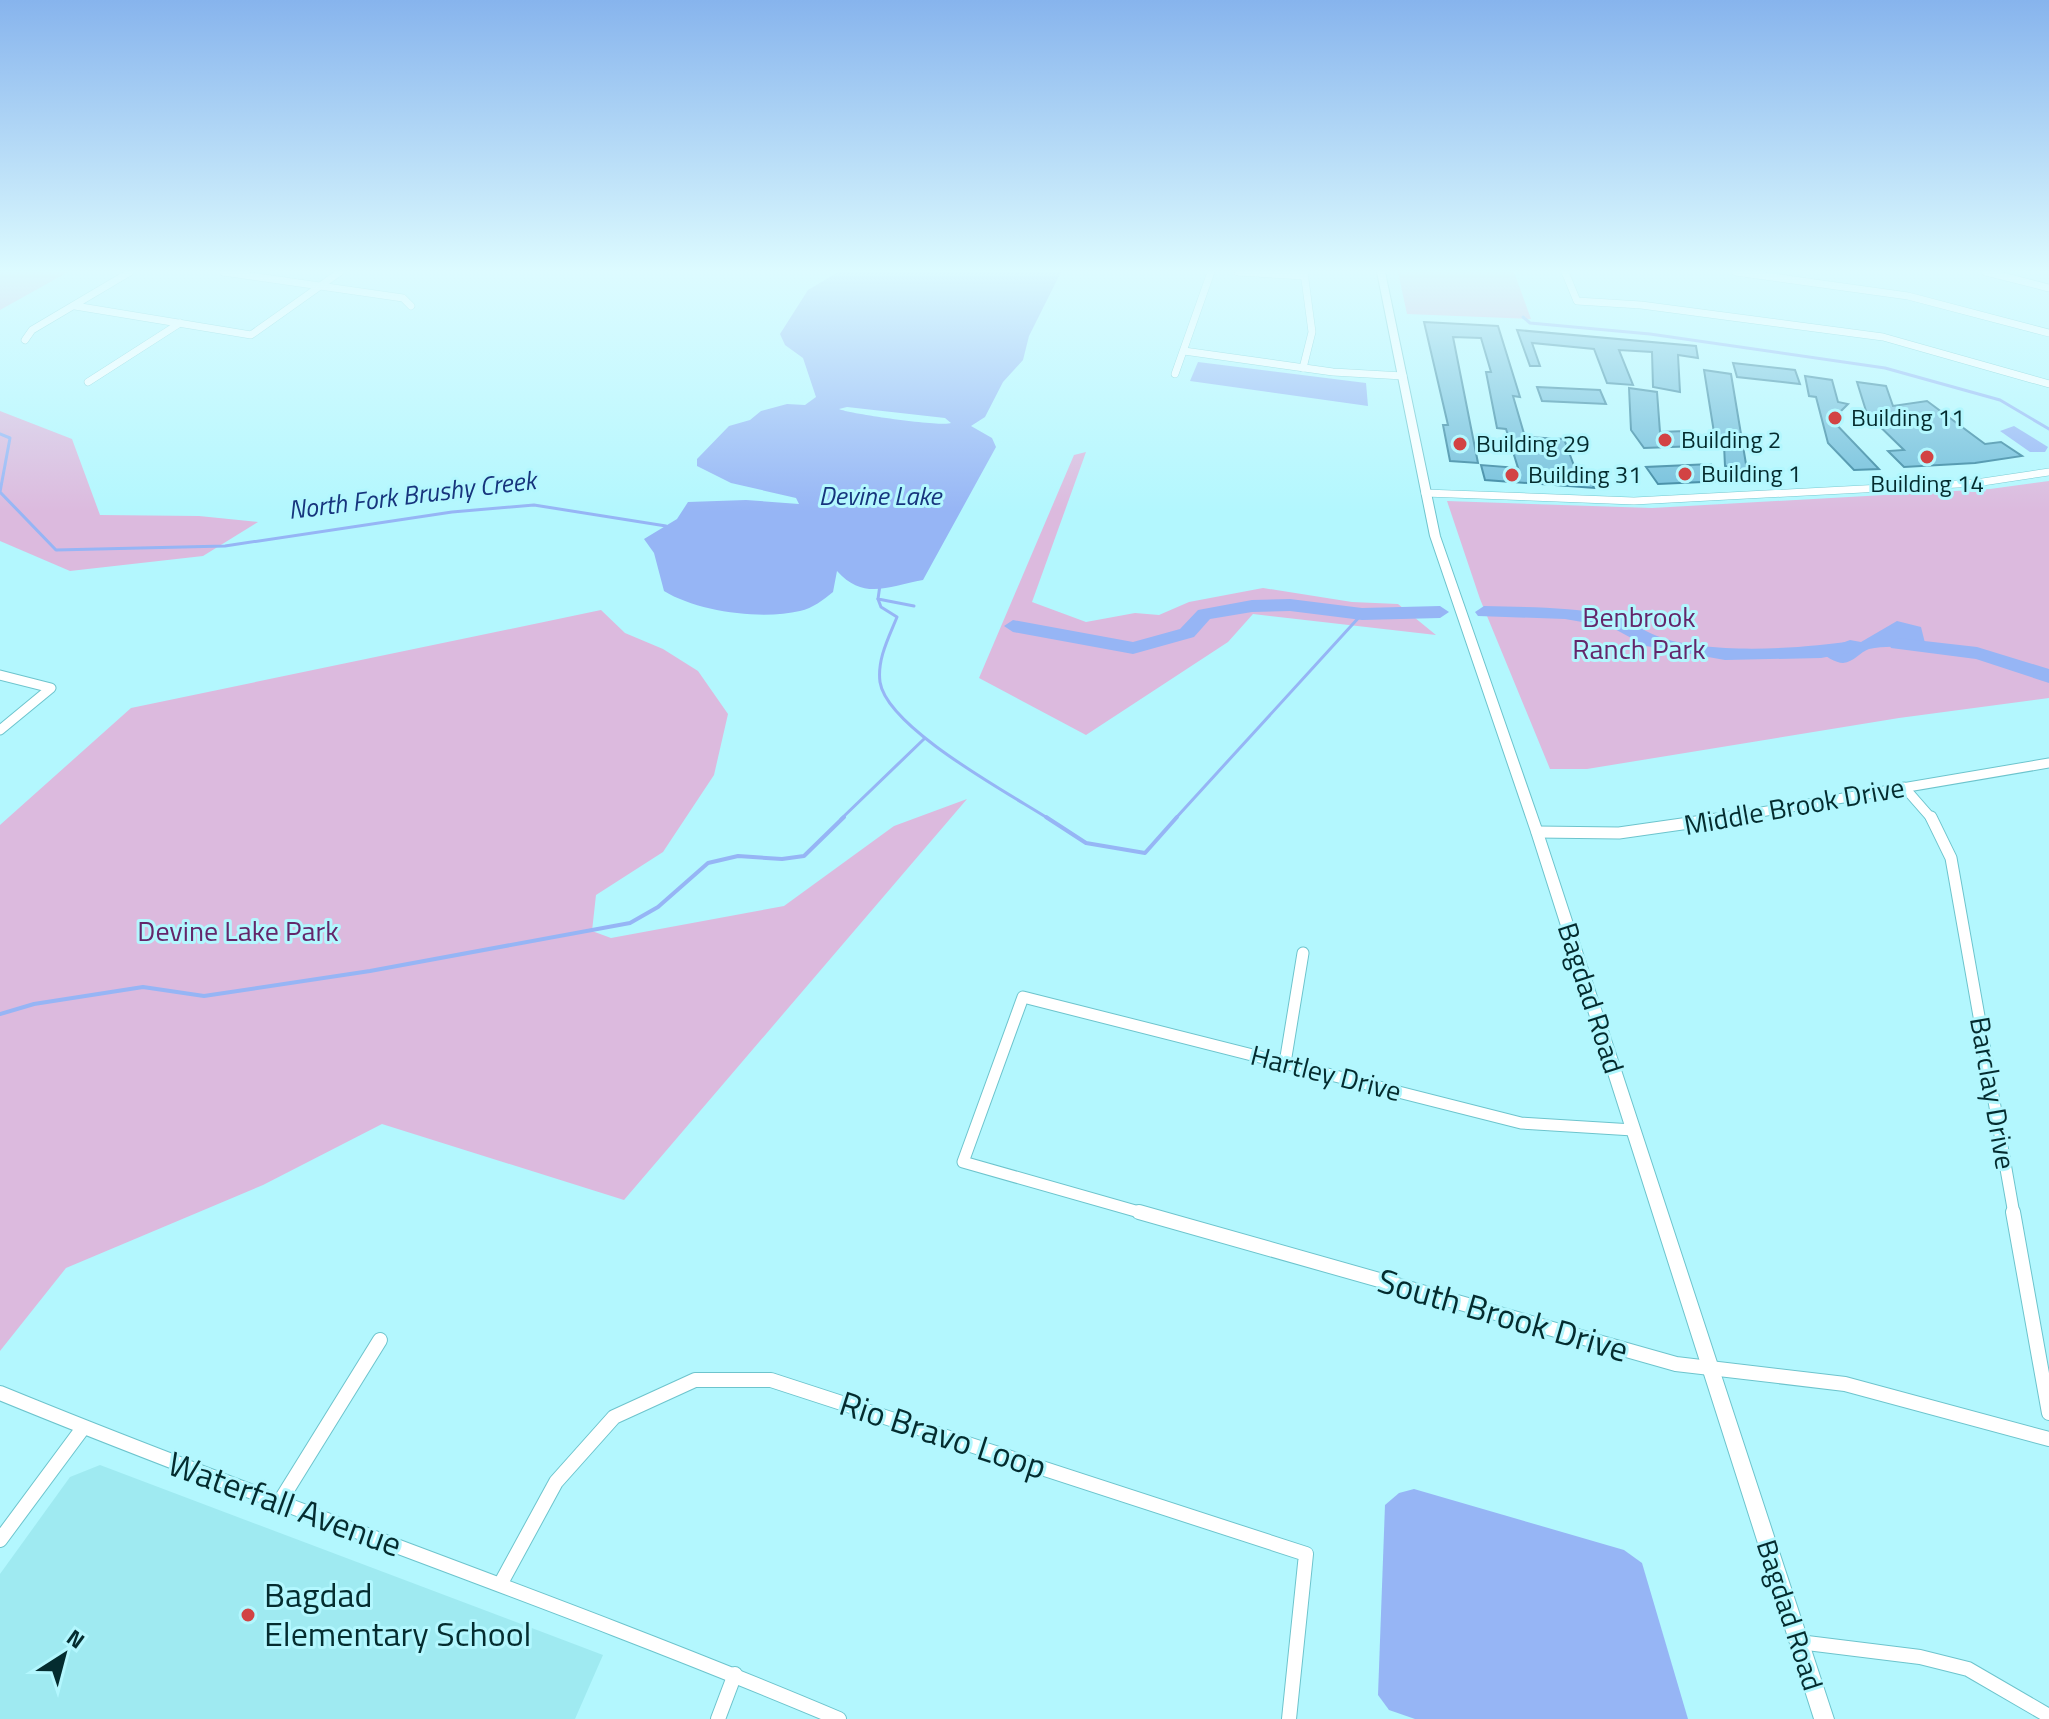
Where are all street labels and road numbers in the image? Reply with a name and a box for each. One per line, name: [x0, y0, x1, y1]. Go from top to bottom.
street label: Middle Brook Drive: [1680, 765, 1907, 846]
street label: Bagdad Road: [1547, 917, 1636, 1079]
street label: Barclay Drive: [1959, 1013, 2028, 1173]
street label: Hartley Drive: [1246, 1033, 1406, 1112]
street label: South Brook Drive: [1372, 1253, 1635, 1375]
street label: Rio Bravo Loop: [833, 1376, 1053, 1492]
street label: Waterfall Avenue: [161, 1437, 410, 1569]
street label: Bagdad Road: [1746, 1534, 1835, 1696]

